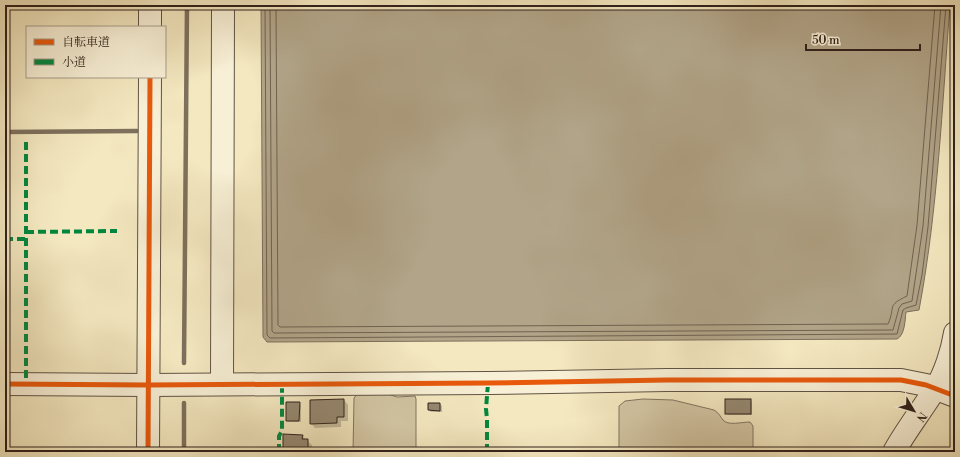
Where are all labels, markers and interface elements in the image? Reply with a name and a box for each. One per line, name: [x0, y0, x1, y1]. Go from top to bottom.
legend: [26, 26, 166, 78]
scale bar: [806, 26, 920, 52]
text: 50 m: [812, 33, 840, 48]
text: 自転車道: [62, 35, 110, 50]
text: 小道: [62, 55, 86, 70]
north arrow: [894, 391, 934, 431]
text: N: [913, 409, 929, 425]

